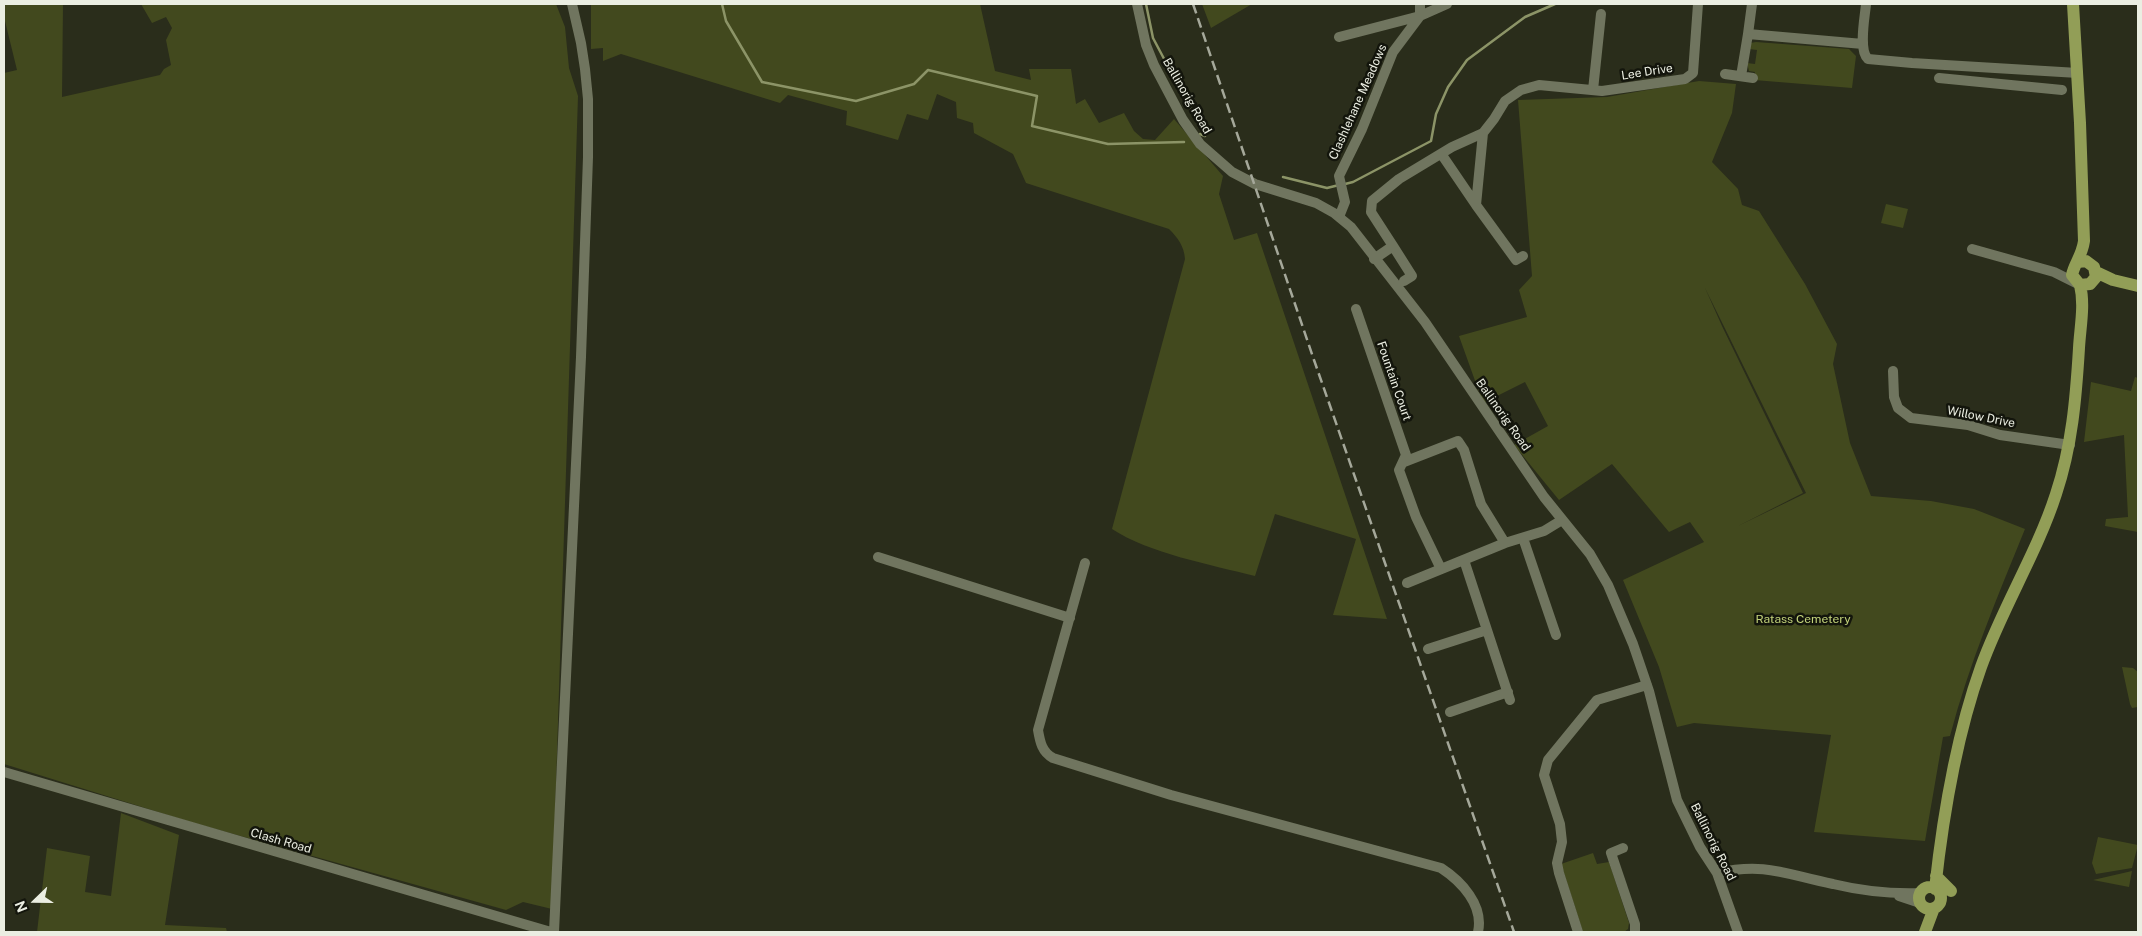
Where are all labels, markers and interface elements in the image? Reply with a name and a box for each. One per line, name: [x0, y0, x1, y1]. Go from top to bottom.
street label: Clashlehane Meadows: [1326, 42, 1390, 162]
street label: Ballinorig Road: [1160, 56, 1214, 136]
street label: Lee Drive: [1620, 61, 1674, 83]
street label: Fountain Court: [1374, 340, 1414, 422]
street label: Ballinorig Road: [1473, 376, 1533, 454]
street label: Willow Drive: [1946, 403, 2016, 431]
park label: Ratass Cemetery: [1755, 612, 1851, 626]
street label: Ballinorig Road: [1687, 801, 1739, 883]
street label: Clash Road: [249, 825, 313, 857]
north arrow: [10, 876, 60, 926]
text: N: [12, 899, 31, 915]

